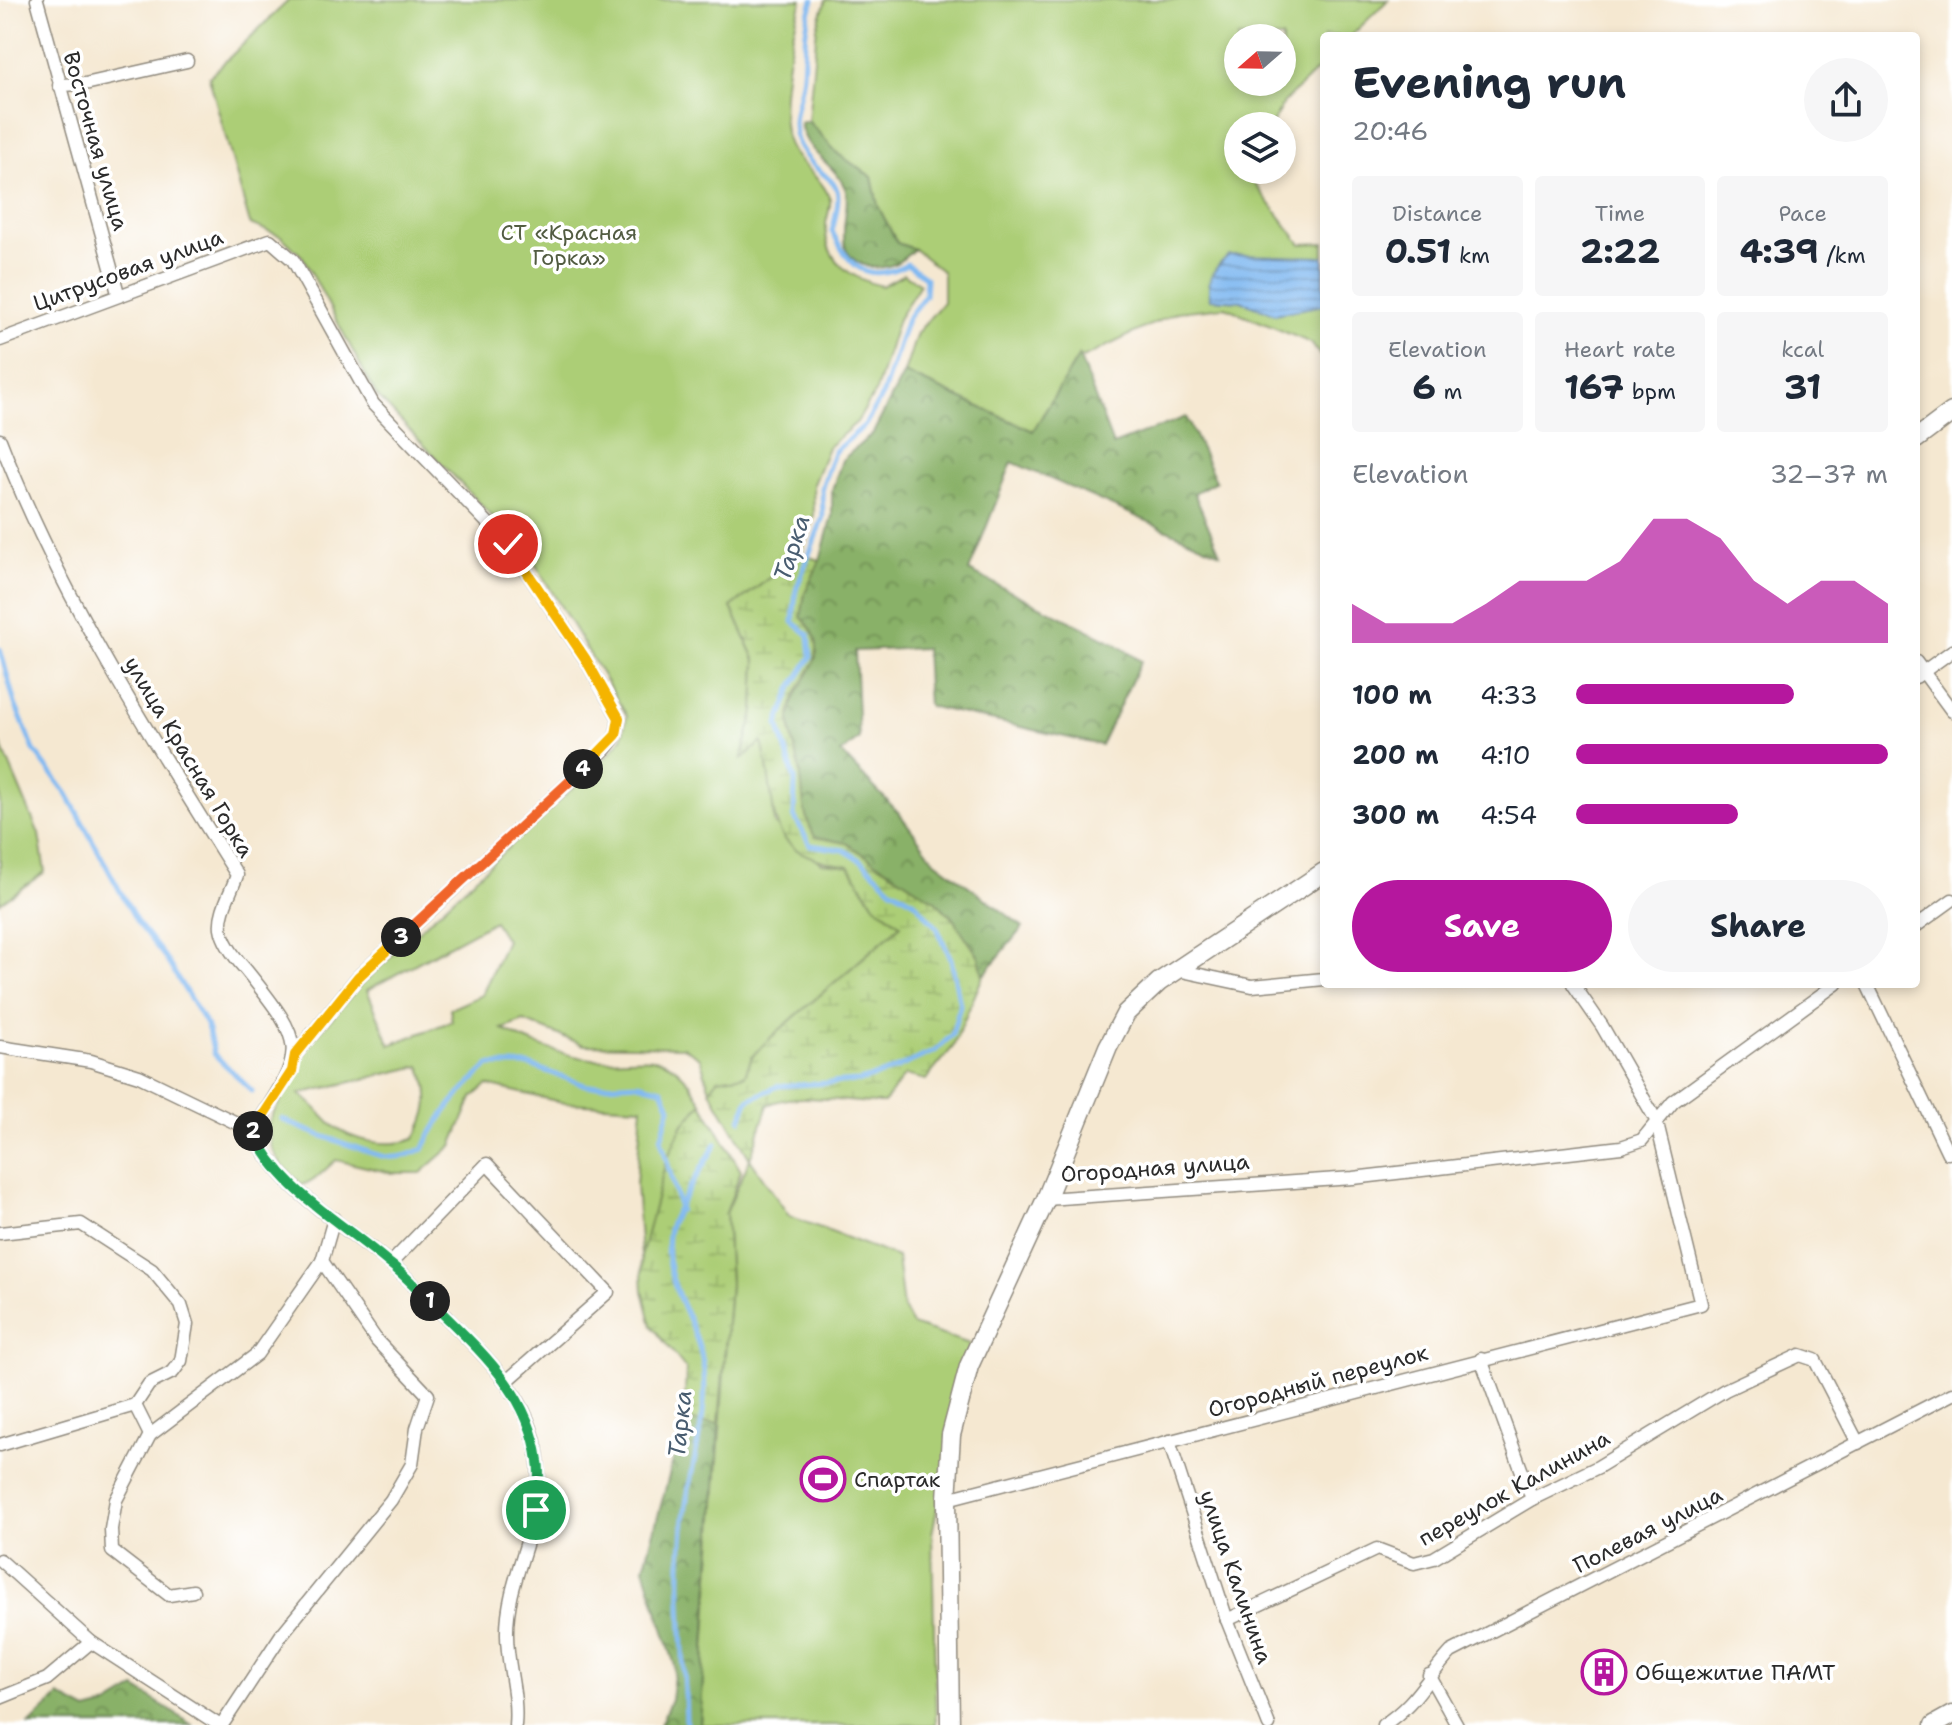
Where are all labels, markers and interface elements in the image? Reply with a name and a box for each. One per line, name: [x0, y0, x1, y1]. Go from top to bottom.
north arrow: [1224, 24, 1296, 96]
map controls: [1224, 24, 1296, 184]
street label: Восточная улица: [57, 48, 135, 234]
text: Evening run: [1352, 53, 1626, 112]
button: share: [1804, 58, 1888, 142]
button: layers: [1224, 112, 1296, 184]
text: 20:46: [1352, 113, 1429, 148]
text: Distance: [1392, 199, 1482, 228]
text: Time: [1595, 199, 1645, 228]
text: Pace: [1778, 199, 1827, 228]
park label: СТ «Красная Горка»: [501, 218, 637, 272]
street label: Цитрусовая улица: [29, 222, 227, 318]
text: 0.51: [1385, 228, 1451, 274]
text: 2:22: [1580, 228, 1660, 274]
text: 4:39: [1740, 228, 1819, 274]
text: km: [1451, 241, 1490, 270]
text: /km: [1819, 241, 1866, 270]
text: Elevation: [1388, 335, 1487, 364]
text: Heart rate: [1564, 335, 1676, 364]
text: kcal: [1781, 335, 1824, 364]
text: 6: [1412, 364, 1436, 410]
text: 167: [1564, 364, 1624, 410]
text: 31: [1784, 364, 1822, 410]
text: m: [1436, 377, 1462, 406]
text: bpm: [1624, 377, 1676, 406]
text: Elevation: [1352, 456, 1468, 491]
text: 32–37 m: [1770, 456, 1888, 491]
pin: [474, 510, 542, 578]
water label: Тарка: [766, 511, 818, 585]
icon: check: [486, 522, 530, 566]
street label: улица Красная Горка: [117, 651, 261, 863]
text: 100 m: [1352, 677, 1432, 712]
text: 4:33: [1480, 677, 1538, 712]
text: 200 m: [1352, 737, 1439, 772]
text: 4:10: [1480, 737, 1531, 772]
pin: 4: [563, 749, 603, 789]
text: 4: [575, 754, 591, 783]
text: 300 m: [1352, 797, 1439, 832]
text: 4:54: [1480, 797, 1537, 832]
button: Save: [1352, 880, 1612, 972]
button: Share: [1628, 880, 1888, 972]
pin: 3: [381, 917, 421, 957]
text: 3: [393, 922, 409, 951]
pin: 2: [233, 1111, 273, 1151]
text: 2: [245, 1116, 261, 1145]
street label: Огородная улица: [1060, 1147, 1251, 1189]
pin: 1: [410, 1281, 450, 1321]
text: 1: [425, 1286, 435, 1315]
street label: Огородный переулок: [1205, 1338, 1432, 1424]
water label: Тарка: [661, 1389, 699, 1459]
street label: переулок Калинина: [1413, 1423, 1615, 1553]
sports icon: Спартак: [799, 1455, 847, 1503]
place label: Спартак: [854, 1465, 941, 1494]
pin: [502, 1476, 570, 1544]
street label: Полевая улица: [1569, 1480, 1728, 1580]
street label: улица Калинина: [1193, 1486, 1279, 1668]
icon: arrive: [514, 1488, 558, 1532]
building icon: Общежитие ПАМТ: [1580, 1648, 1628, 1696]
place label: Общежитие ПАМТ: [1635, 1658, 1836, 1687]

